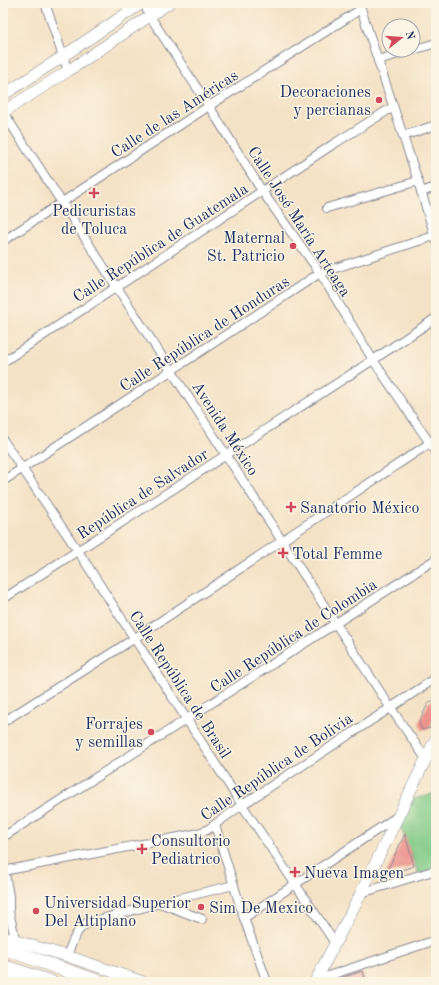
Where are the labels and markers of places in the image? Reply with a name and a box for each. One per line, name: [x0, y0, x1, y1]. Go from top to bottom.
place label: Decoraciones y percianas: [280, 85, 371, 119]
marker: Decoraciones y percianas: [374, 95, 384, 105]
marker: Pedicuristas de Toluca: [88, 187, 100, 199]
place label: Pedicuristas de Toluca: [52, 204, 136, 238]
place label: Maternal St. Patricio: [207, 231, 285, 265]
marker: Maternal St. Patricio: [288, 241, 298, 251]
marker: Sanatorio México: [285, 501, 297, 513]
place label: Sanatorio México: [300, 501, 420, 517]
marker: Total Femme: [277, 547, 289, 559]
place label: Total Femme: [292, 547, 382, 563]
place label: Forrajes y semillas: [75, 717, 143, 751]
marker: Forrajes y semillas: [146, 727, 156, 737]
place label: Consultorio Pediatrico: [151, 834, 231, 868]
marker: Consultorio Pediatrico: [136, 843, 148, 855]
marker: Nueva Imagen: [289, 866, 301, 878]
place label: Nueva Imagen: [304, 866, 404, 882]
place label: Universidad Superior Del Altiplano: [44, 896, 191, 930]
place label: Sim De Mexico: [209, 901, 313, 917]
marker: Sim De Mexico: [196, 902, 206, 912]
marker: Universidad Superior Del Altiplano: [31, 906, 41, 916]

